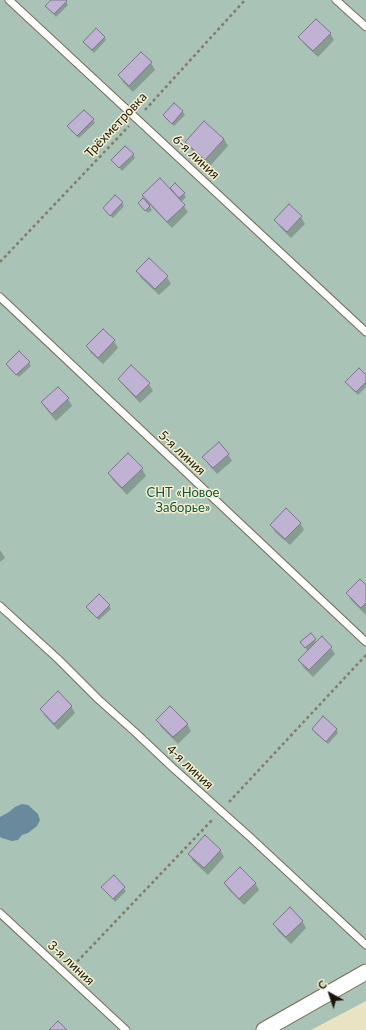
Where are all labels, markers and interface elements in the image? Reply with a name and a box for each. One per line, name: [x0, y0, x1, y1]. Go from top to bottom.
street label: Трёхметровка: [82, 89, 150, 161]
street label: 6-я линия: [169, 131, 223, 183]
street label: 5-я линия: [155, 427, 209, 479]
park label: СНТ «Новое Заборье»: [147, 485, 219, 516]
street label: 4-я линия: [163, 741, 217, 793]
street label: 3-я линия: [44, 937, 98, 989]
north arrow: [310, 974, 350, 1014]
text: С: [315, 977, 329, 992]

